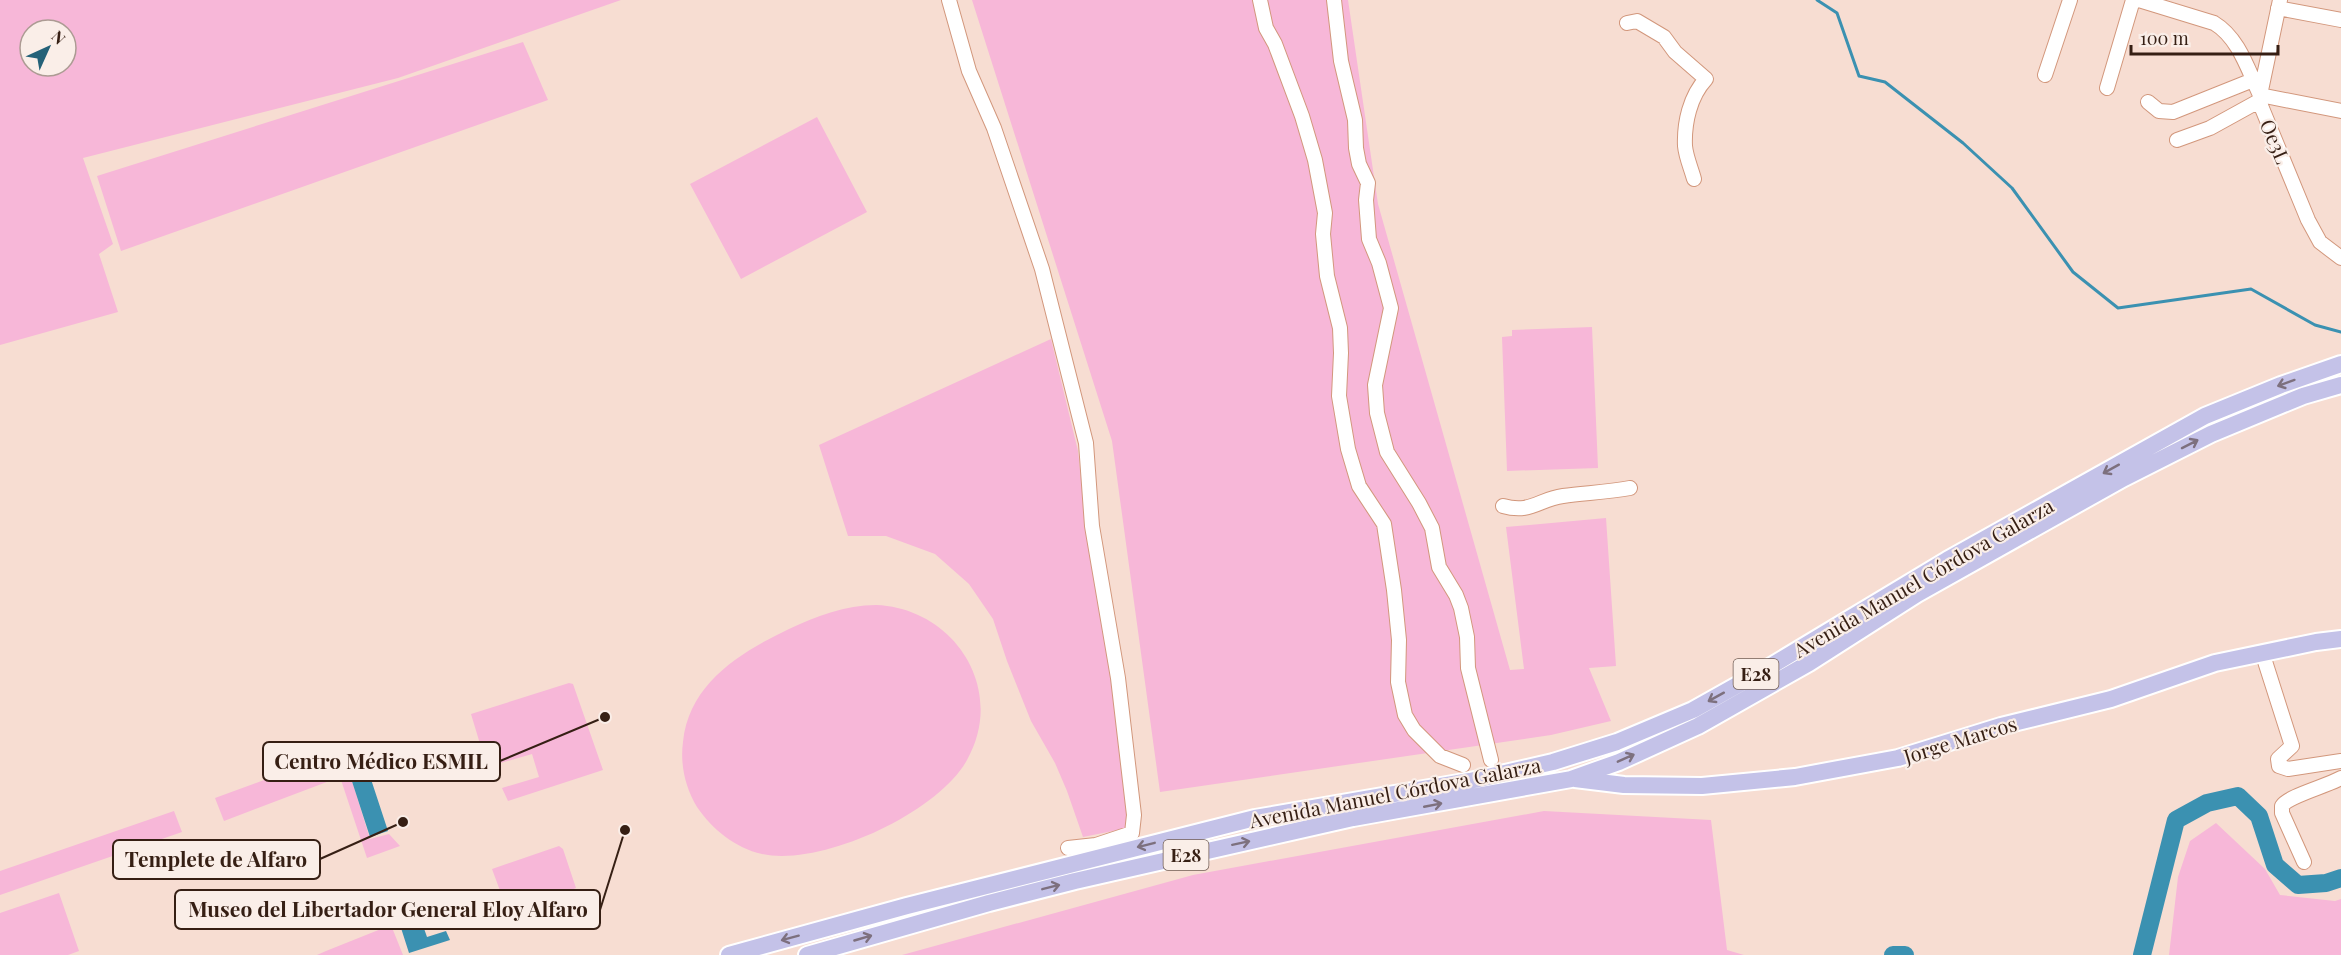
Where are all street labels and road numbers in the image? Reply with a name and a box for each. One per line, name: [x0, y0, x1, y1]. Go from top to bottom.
street label: Oe3L: [2255, 115, 2297, 168]
street label: Avenida Manuel Córdova Galarza: [1787, 491, 2058, 663]
road number: E28: [1734, 659, 1778, 689]
street label: Jorge Marcos: [1899, 709, 2020, 769]
street label: Avenida Manuel Córdova Galarza: [1246, 750, 1543, 834]
road number: E28: [1164, 840, 1208, 870]

